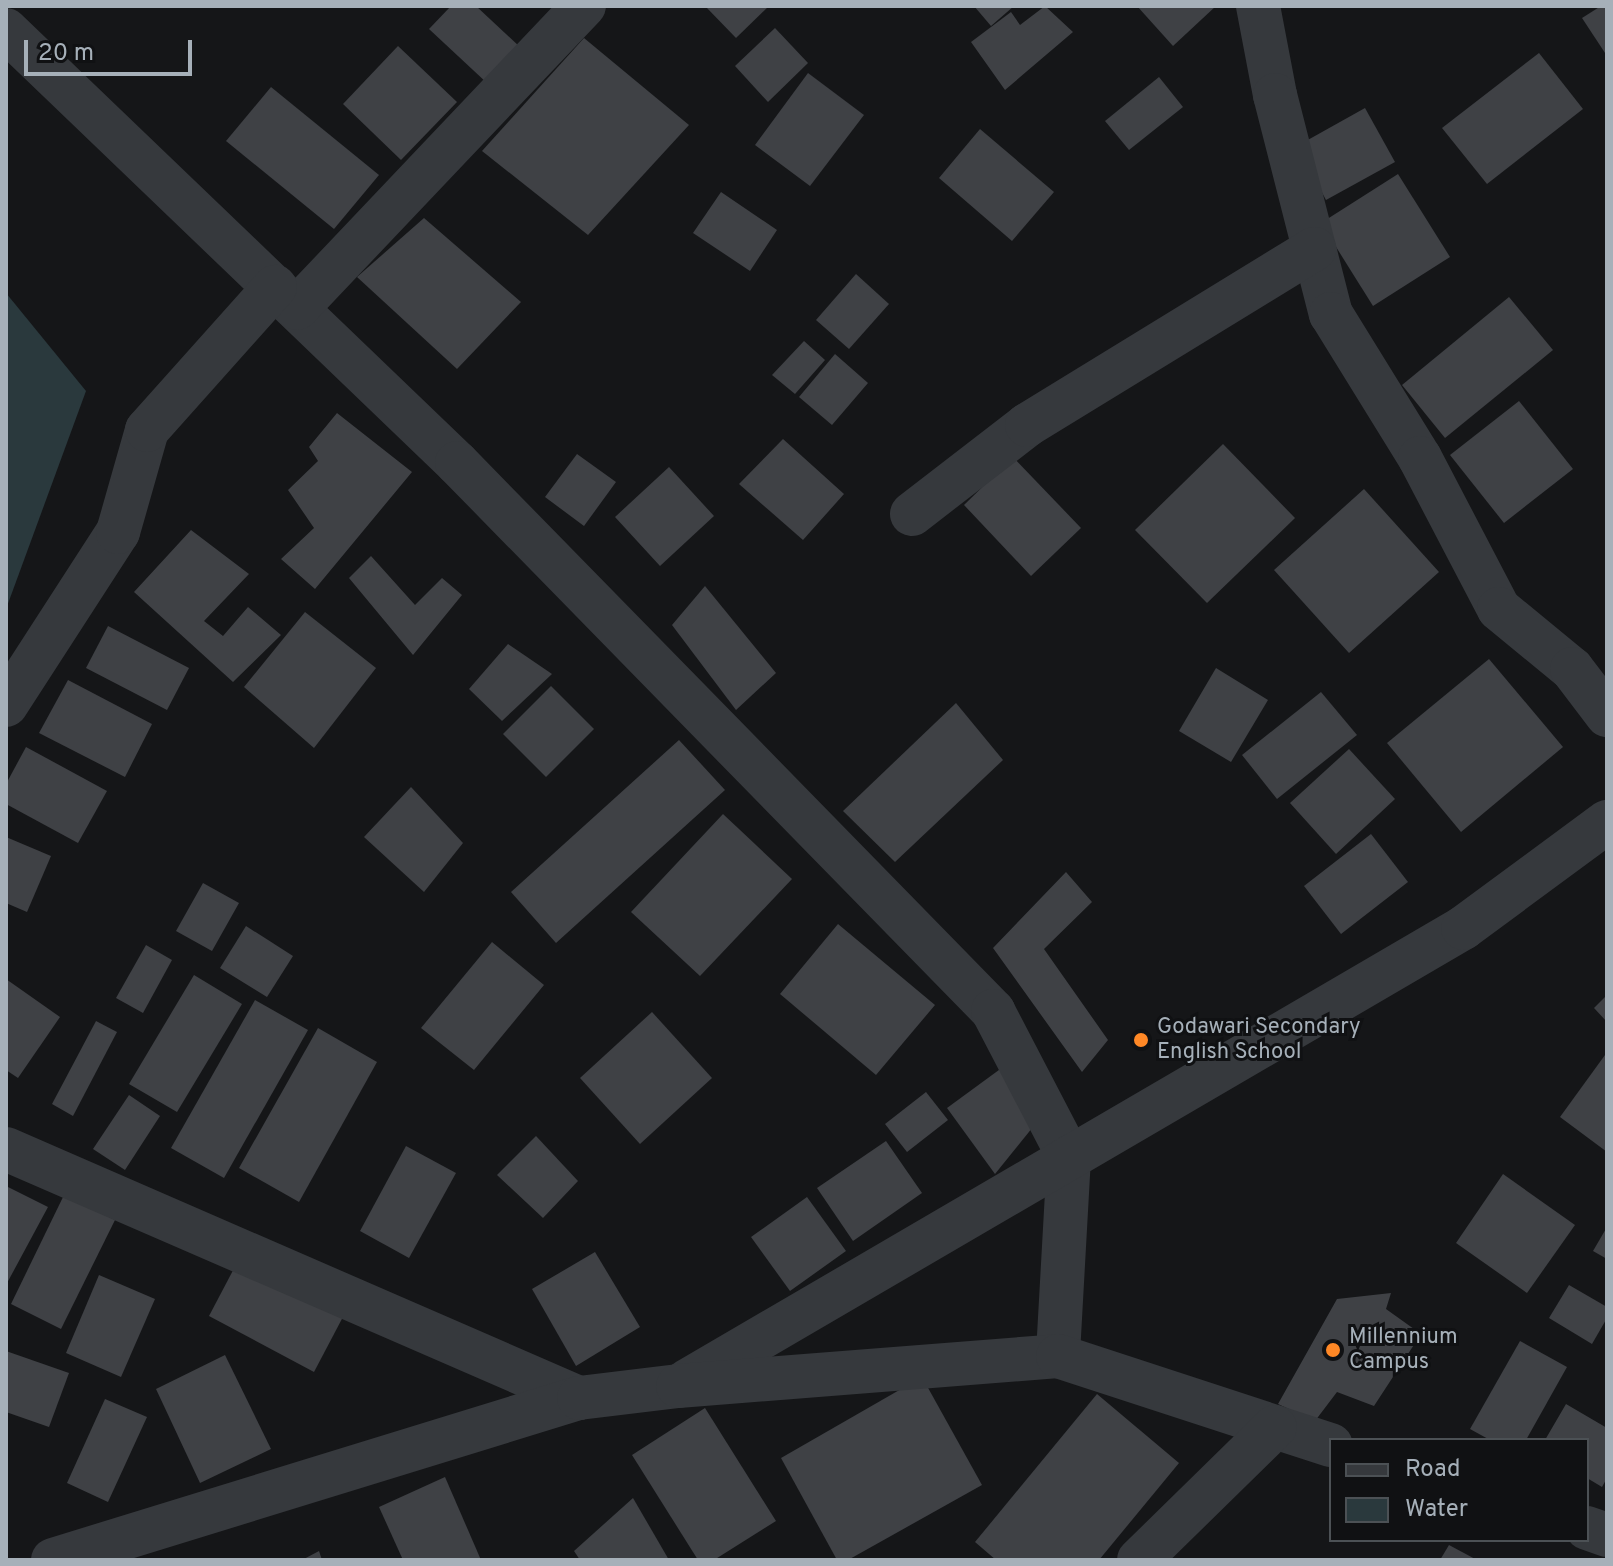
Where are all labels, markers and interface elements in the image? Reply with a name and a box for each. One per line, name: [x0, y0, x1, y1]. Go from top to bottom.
scale bar: [28, 24, 196, 74]
text: 20 m: [38, 39, 94, 69]
place label: Godawari Secondary English School: [1157, 1014, 1361, 1066]
marker: Godawari Secondary English School: [1132, 1031, 1150, 1049]
place label: Millennium Campus: [1349, 1324, 1458, 1376]
marker: Millennium Campus: [1324, 1341, 1342, 1359]
legend: [1329, 1438, 1589, 1542]
text: Road: [1405, 1455, 1461, 1485]
text: Water: [1405, 1495, 1468, 1525]

